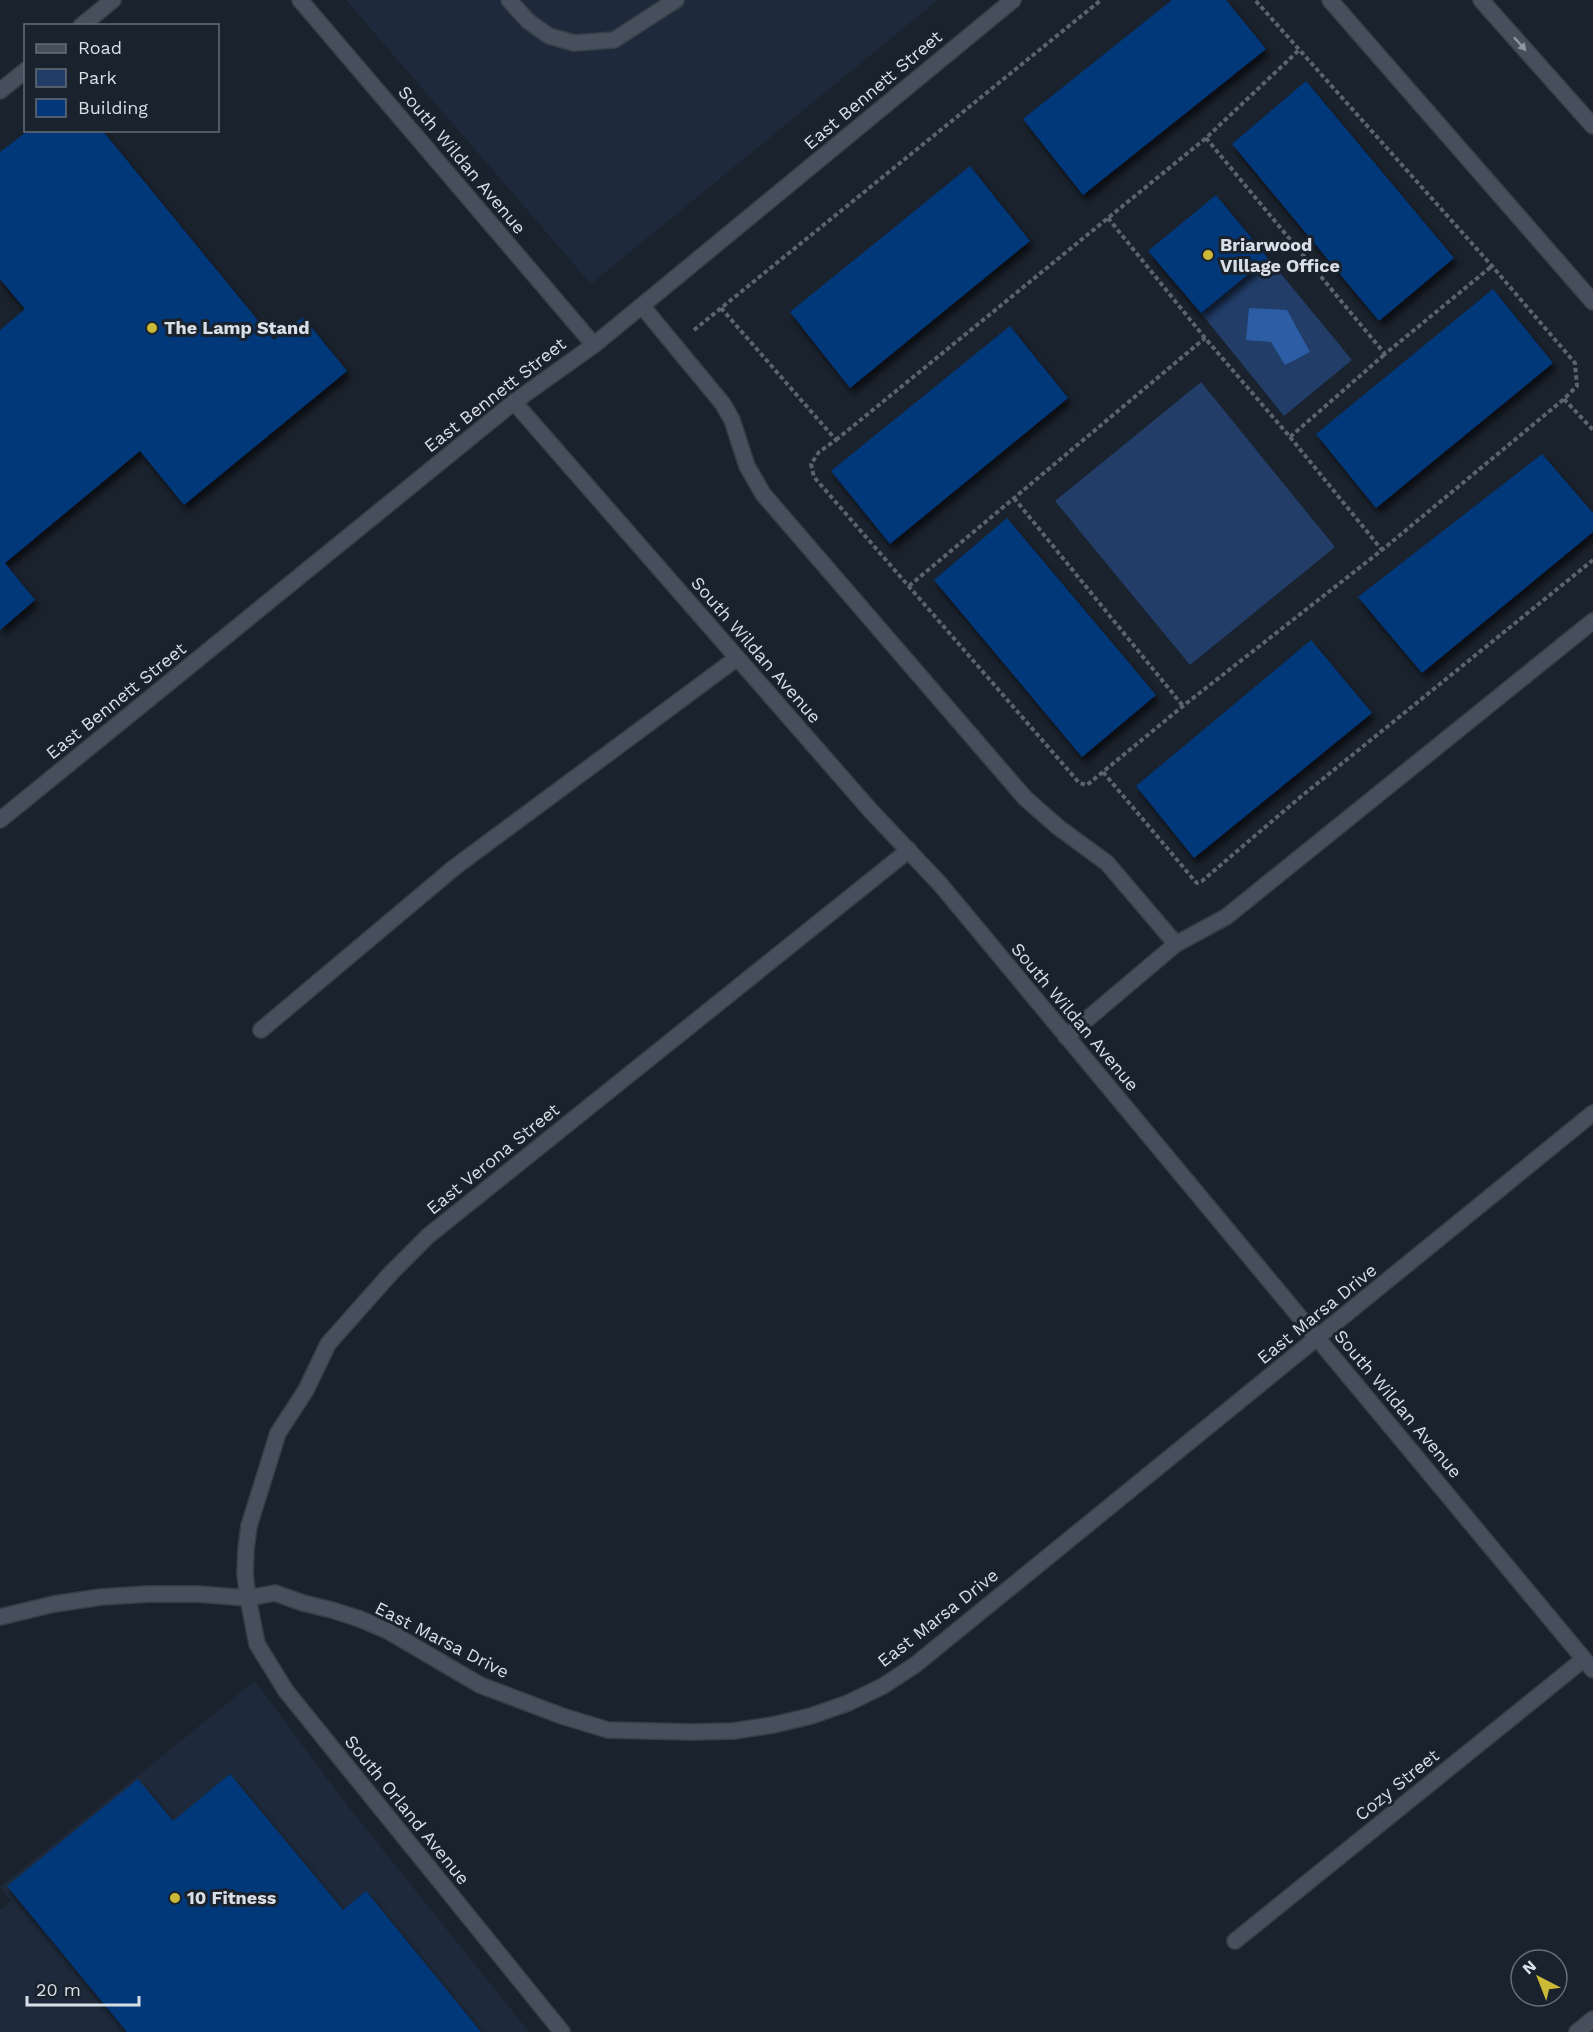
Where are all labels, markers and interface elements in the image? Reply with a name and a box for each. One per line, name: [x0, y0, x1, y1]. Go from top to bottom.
legend: [24, 24, 219, 132]
street label: East Bennett Street: [799, 25, 946, 153]
one-way arrow: [1513, 36, 1526, 51]
text: Road: [78, 37, 122, 58]
text: Park: [78, 67, 117, 88]
street label: South Wildan Avenue: [394, 81, 531, 238]
text: Building: [78, 97, 148, 118]
place label: Briarwood VIllage Office: [1220, 234, 1340, 276]
marker: Briarwood VIllage Office: [1201, 248, 1215, 262]
place label: The Lamp Stand: [164, 317, 309, 338]
marker: The Lamp Stand: [145, 321, 159, 335]
street label: East Bennett Street: [420, 333, 570, 456]
street label: South Wildan Avenue: [687, 572, 826, 727]
street label: East Bennett Street: [42, 638, 190, 763]
street label: South Wildan Avenue: [1007, 938, 1144, 1095]
street label: East Verona Street: [422, 1098, 564, 1219]
street label: East Marsa Drive: [1253, 1259, 1381, 1368]
street label: South Wildan Avenue: [1330, 1325, 1467, 1482]
street label: East Marsa Drive: [873, 1564, 1002, 1671]
street label: East Marsa Drive: [372, 1597, 513, 1682]
street label: South Orland Avenue: [341, 1731, 474, 1889]
street label: Cozy Street: [1351, 1744, 1443, 1825]
place label: 10 Fitness: [187, 1887, 277, 1908]
marker: 10 Fitness: [168, 1891, 182, 1905]
north arrow: [1509, 1948, 1569, 2008]
text: N: [1519, 1956, 1540, 1978]
scale bar: [27, 1969, 140, 2007]
text: 20 m: [36, 1979, 81, 2000]

